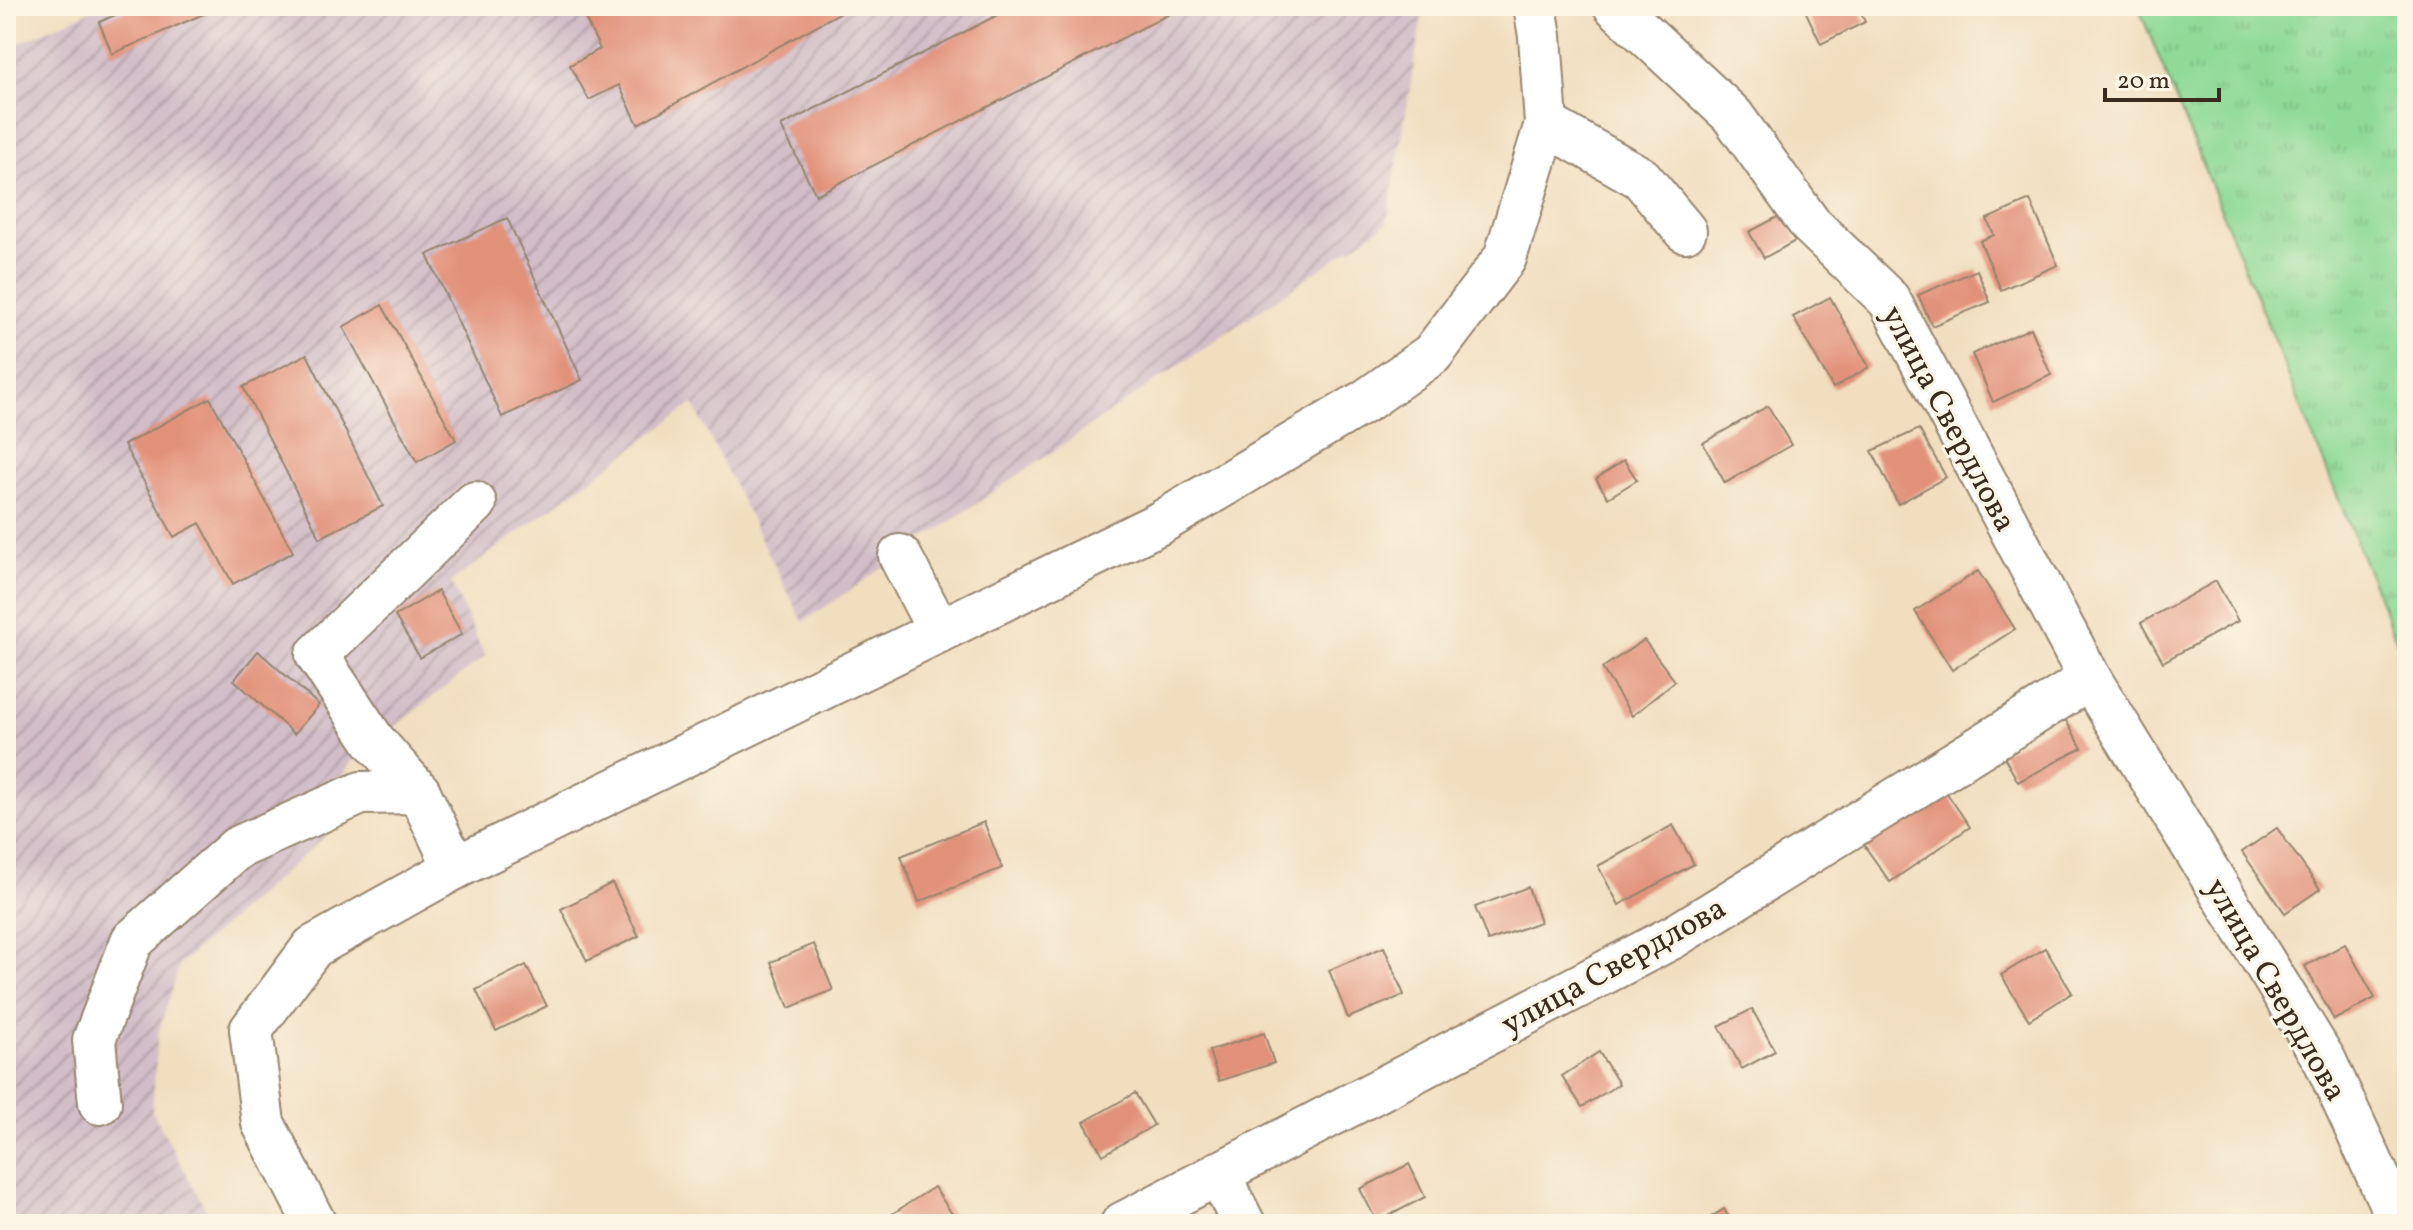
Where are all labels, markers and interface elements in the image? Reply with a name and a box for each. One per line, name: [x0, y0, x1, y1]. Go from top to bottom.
scale bar: [2105, 52, 2219, 102]
text: 20 m: [2117, 65, 2170, 99]
street label: улица Свердлова: [1869, 298, 2026, 540]
street label: улица Свердлова: [2193, 871, 2356, 1110]
street label: улица Свердлова: [1494, 888, 1735, 1048]

